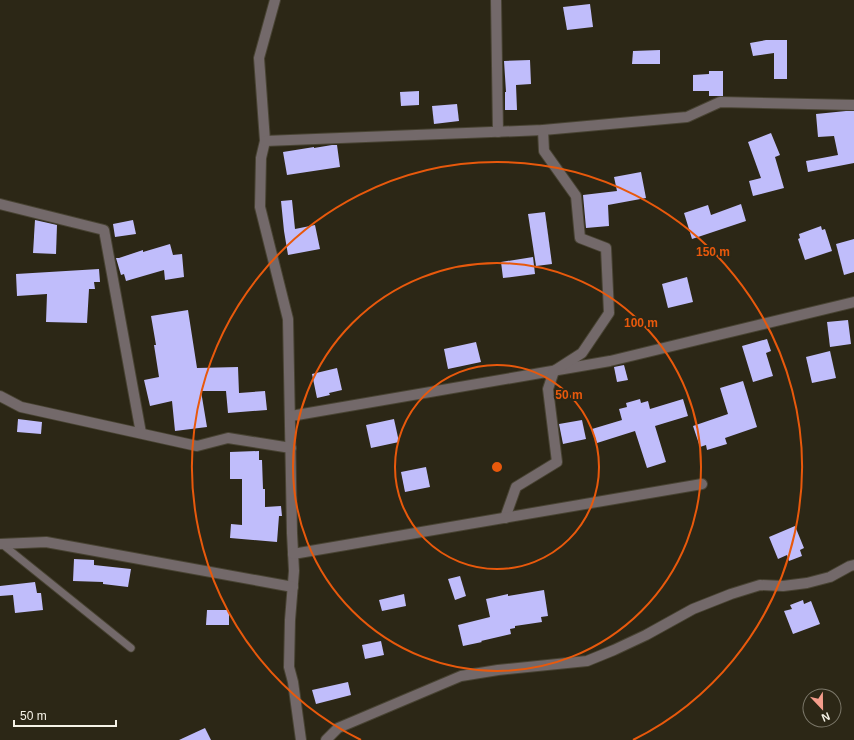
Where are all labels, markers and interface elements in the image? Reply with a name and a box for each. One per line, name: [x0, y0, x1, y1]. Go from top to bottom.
text: 150 m: [696, 245, 730, 259]
text: 100 m: [624, 316, 658, 330]
text: 50 m: [555, 388, 583, 402]
centre of rings: [490, 460, 504, 474]
north arrow: [802, 688, 842, 728]
scale bar: [14, 702, 116, 728]
text: 50 m: [20, 709, 47, 723]
text: N: [820, 710, 832, 724]

